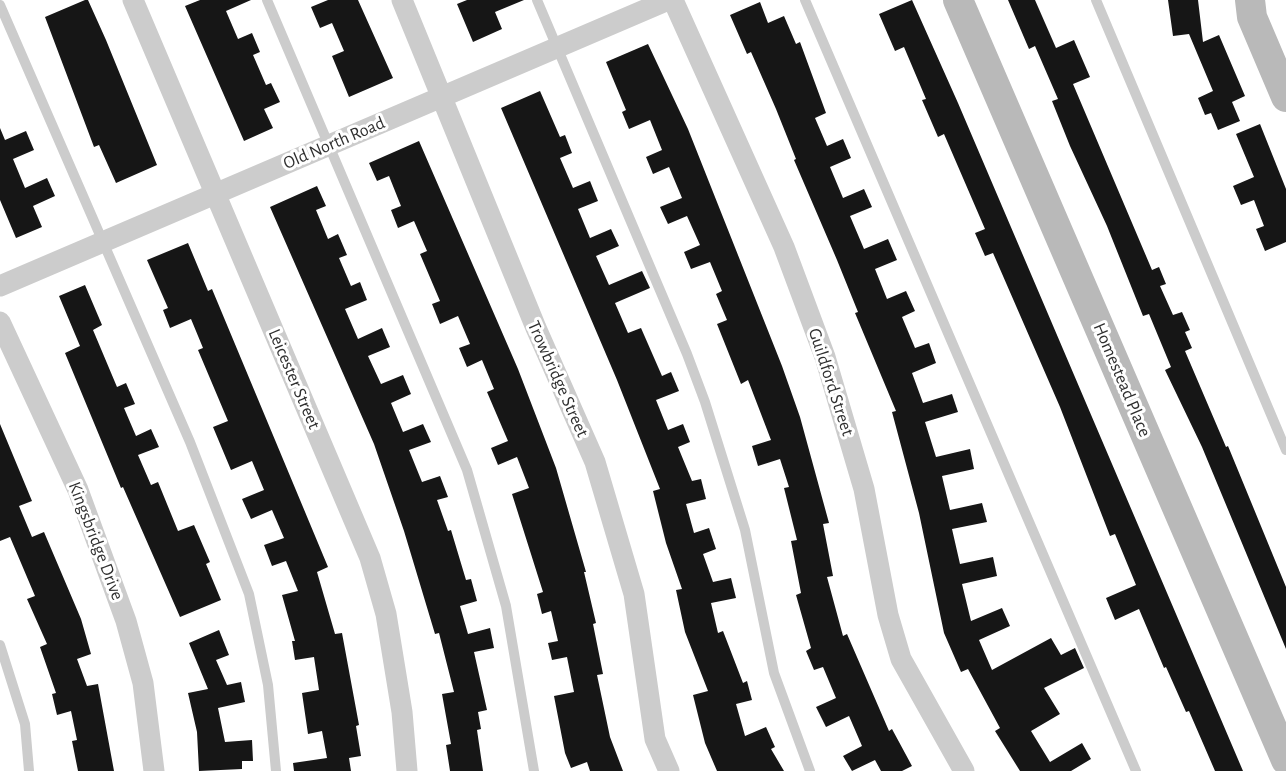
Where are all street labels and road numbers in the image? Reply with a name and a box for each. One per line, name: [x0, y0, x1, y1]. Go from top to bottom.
street label: Old North Road: [280, 112, 388, 174]
street label: Trowbridge Street: [523, 317, 593, 441]
street label: Homestead Place: [1088, 320, 1156, 440]
street label: Guildford Street: [803, 325, 859, 439]
street label: Leicester Street: [263, 326, 325, 432]
street label: Kingsbridge Drive: [64, 479, 128, 603]

